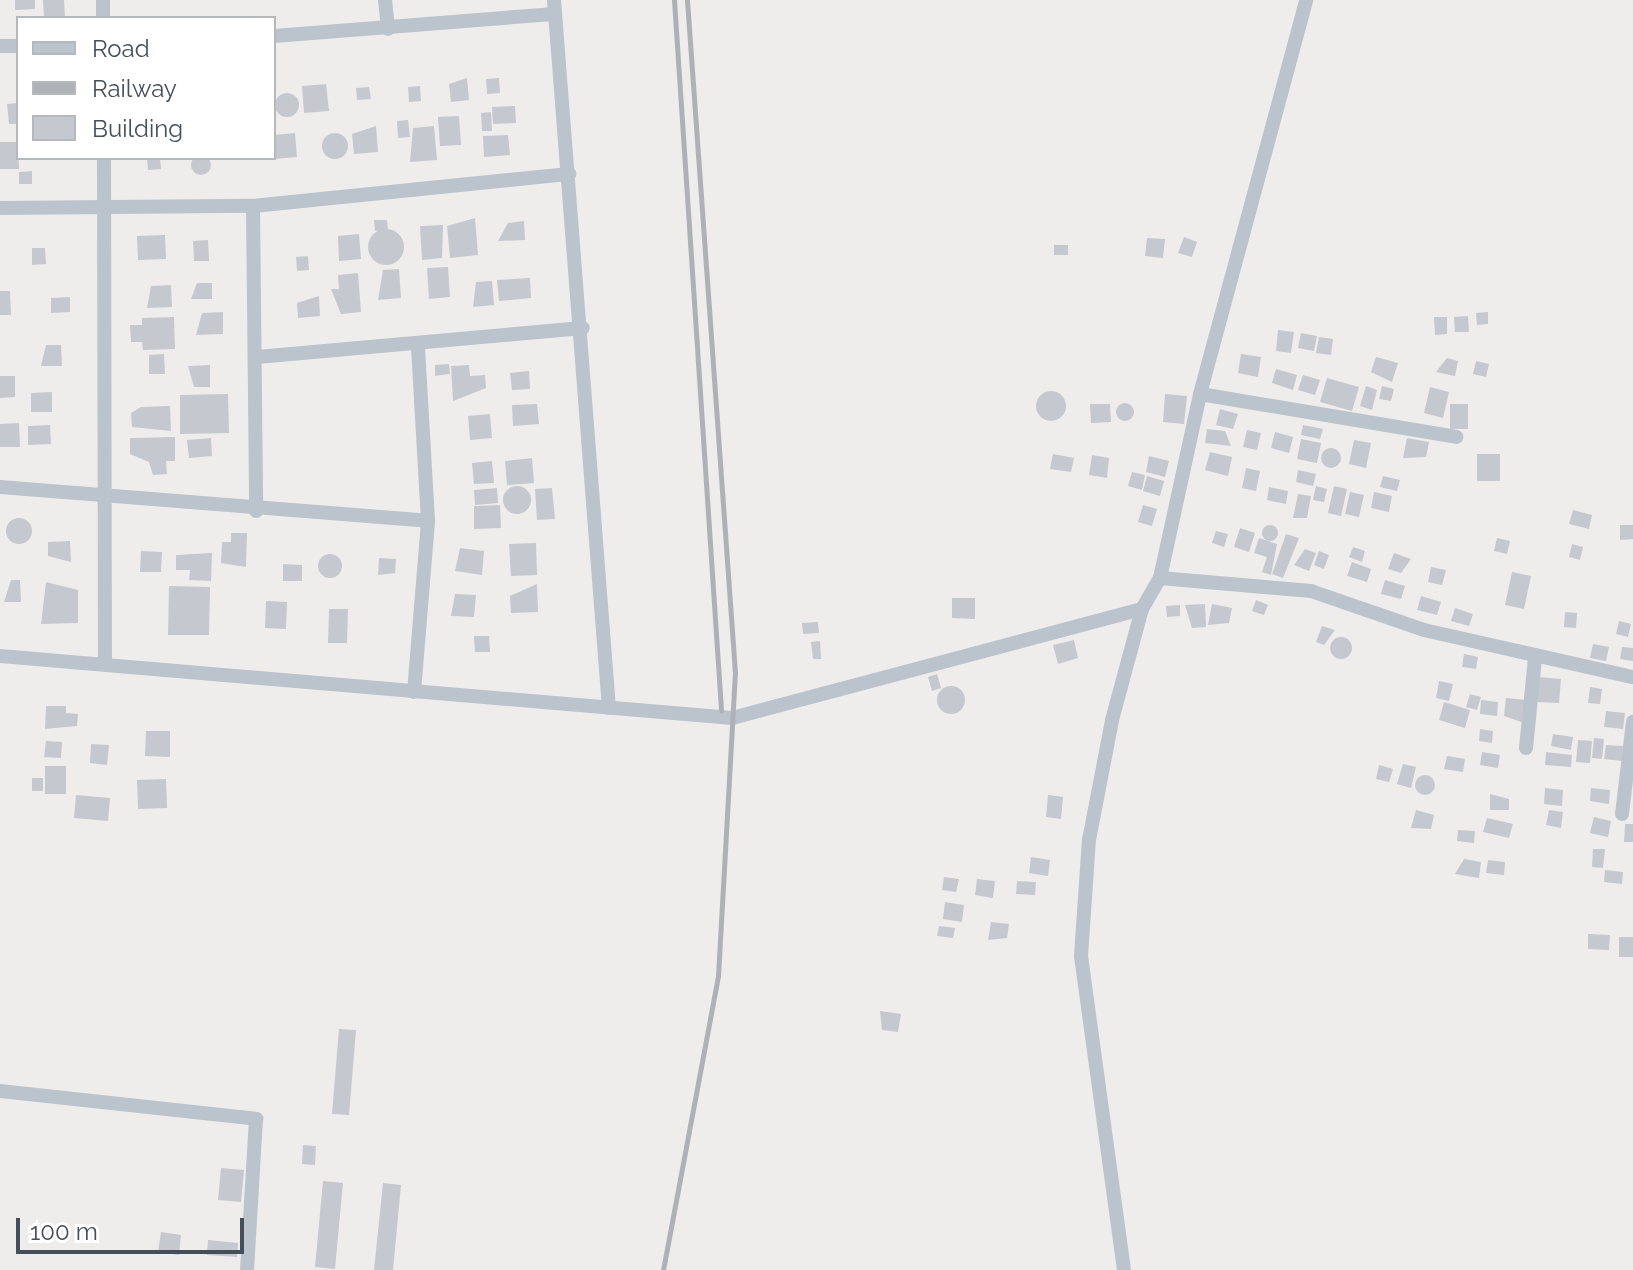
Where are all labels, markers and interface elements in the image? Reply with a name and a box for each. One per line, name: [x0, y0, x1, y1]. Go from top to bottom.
legend: [16, 16, 276, 160]
text: Road: [92, 34, 150, 63]
text: Railway: [92, 74, 177, 103]
text: Building: [92, 114, 183, 143]
scale bar: [20, 1202, 248, 1252]
text: 100 m: [30, 1217, 98, 1246]

